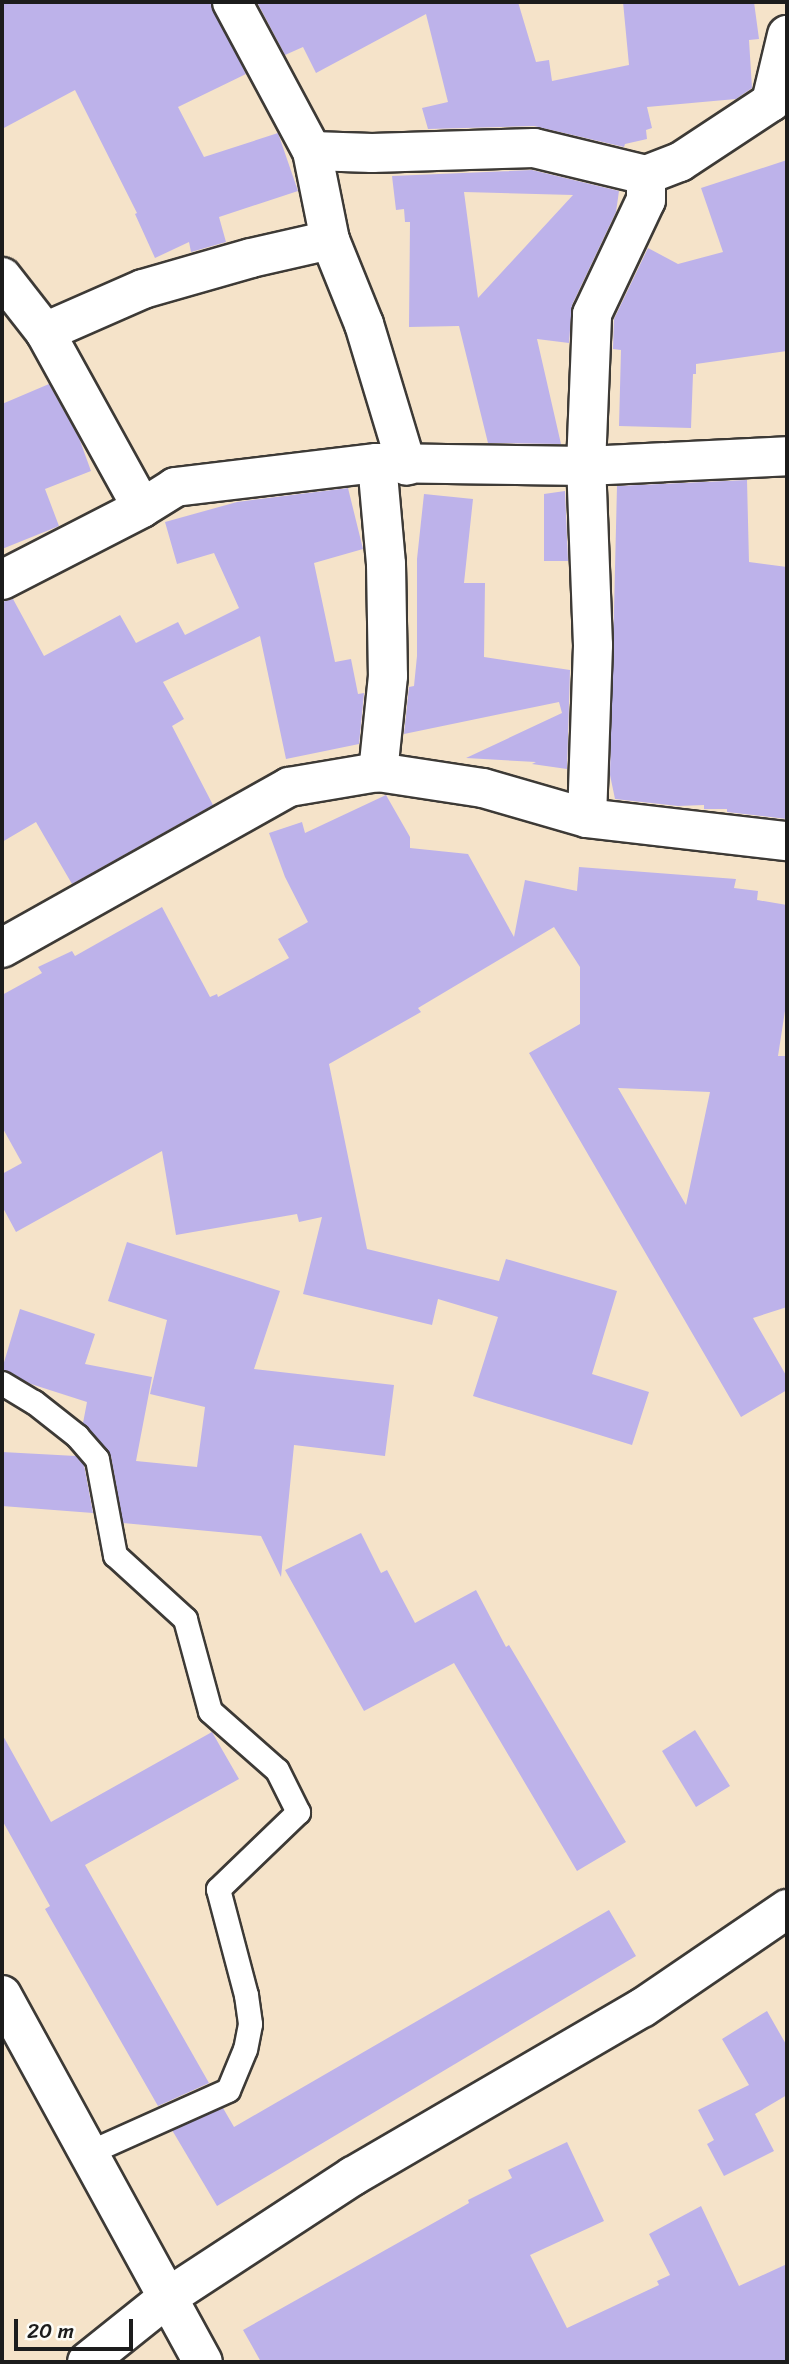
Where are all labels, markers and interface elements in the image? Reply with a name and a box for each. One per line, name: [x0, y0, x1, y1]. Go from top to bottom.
scale bar: [18, 2304, 136, 2348]
text: 20 m: [27, 2312, 74, 2350]

